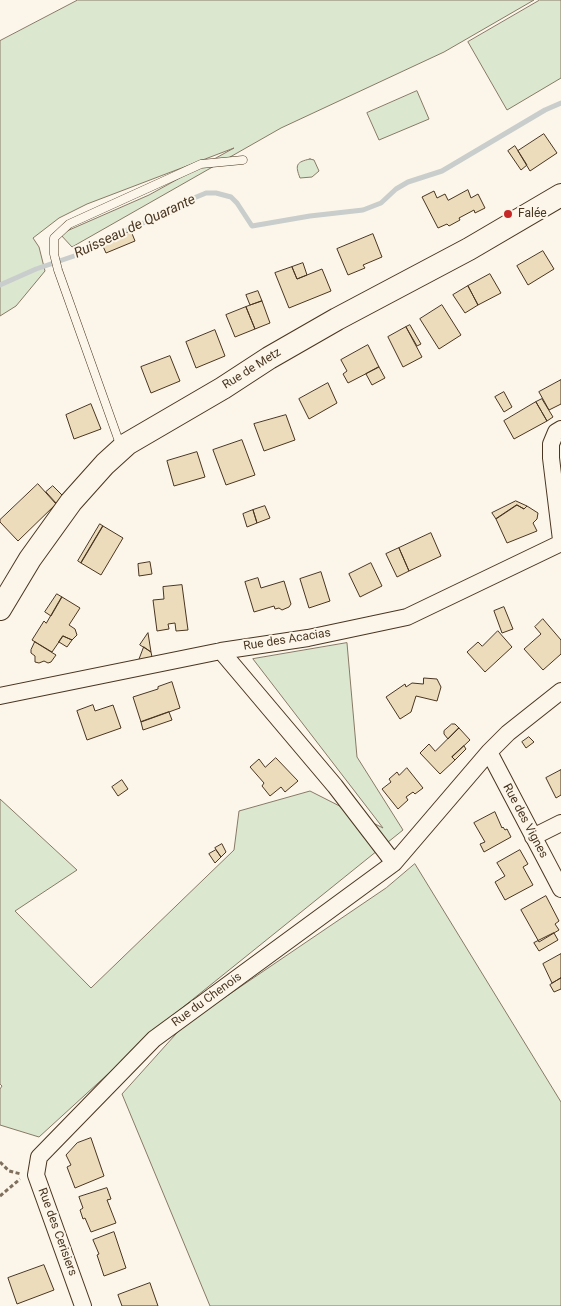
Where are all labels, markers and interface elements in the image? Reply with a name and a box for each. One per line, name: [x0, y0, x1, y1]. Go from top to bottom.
water label: Ruisseau de Quarante: [72, 191, 198, 263]
place label: Falée: [518, 207, 547, 221]
marker: Falée: [502, 208, 514, 220]
street label: Rue de Metz: [220, 345, 284, 393]
street label: Rue des Acacias: [242, 626, 332, 654]
street label: Rue des Vignes: [499, 781, 551, 861]
street label: Rue du Chenois: [169, 970, 245, 1030]
street label: Rue des Cerisiers: [34, 1186, 80, 1278]

